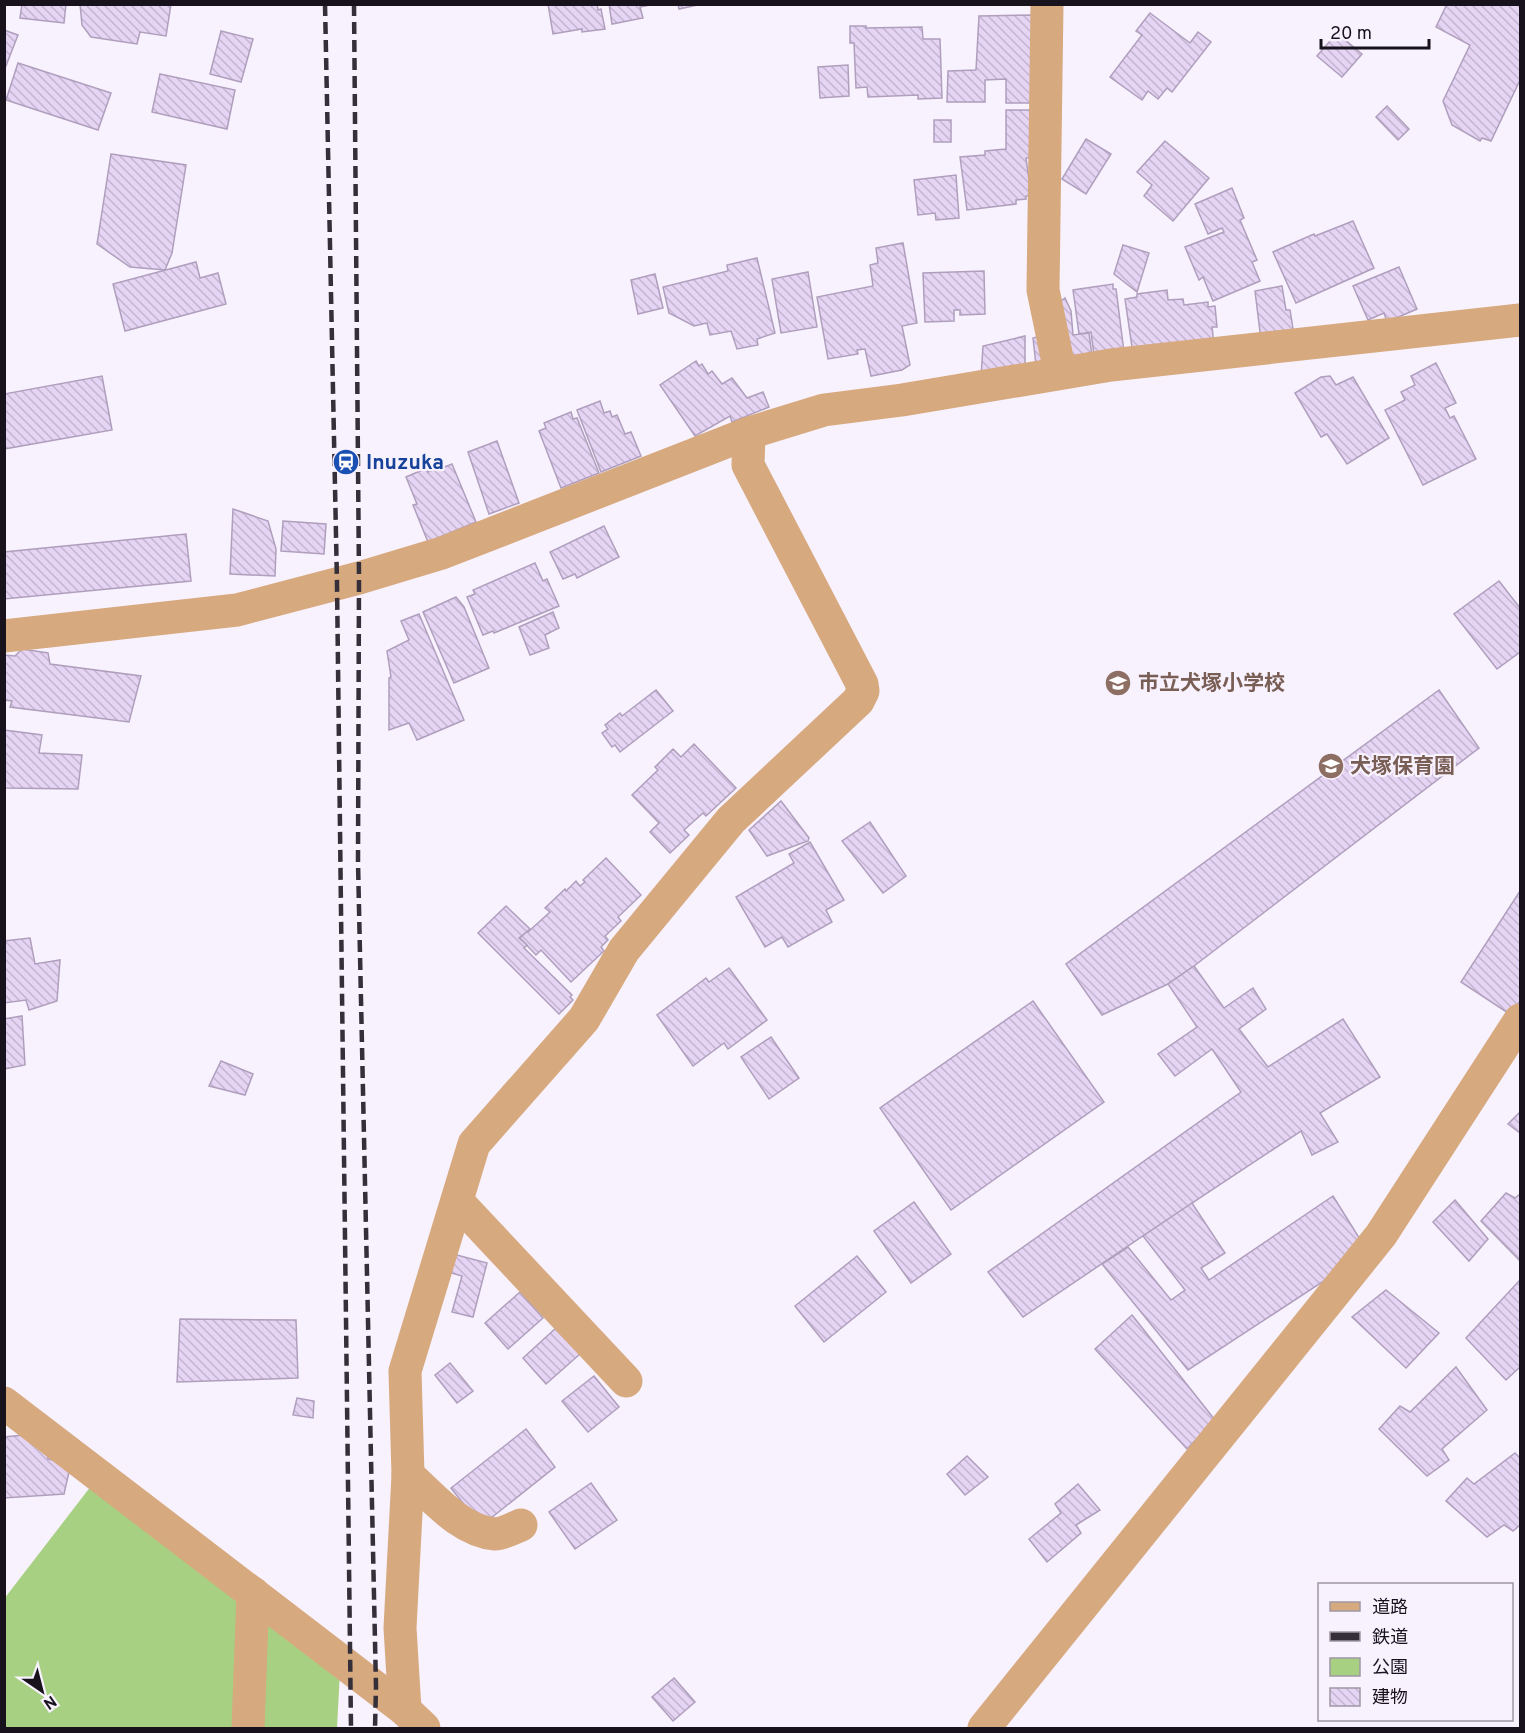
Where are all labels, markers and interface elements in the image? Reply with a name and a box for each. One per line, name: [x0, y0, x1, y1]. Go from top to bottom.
scale bar: [1321, 12, 1429, 50]
text: 20 m: [1330, 23, 1372, 46]
station icon: Inuzuka: [331, 447, 361, 477]
place label: Inuzuka: [366, 450, 444, 477]
school or university icon: 市立犬塚小学校: [1103, 668, 1133, 698]
place label: 市立犬塚小学校: [1138, 671, 1285, 698]
school or university icon: 犬塚保育園: [1316, 751, 1346, 781]
place label: 犬塚保育園: [1350, 754, 1455, 781]
legend: [1318, 1583, 1513, 1721]
text: 道路: [1372, 1597, 1408, 1620]
text: 鉄道: [1372, 1627, 1408, 1650]
text: 公園: [1372, 1657, 1408, 1680]
north arrow: [12, 1661, 72, 1721]
text: 建物: [1372, 1687, 1408, 1710]
text: N: [39, 1690, 60, 1713]

